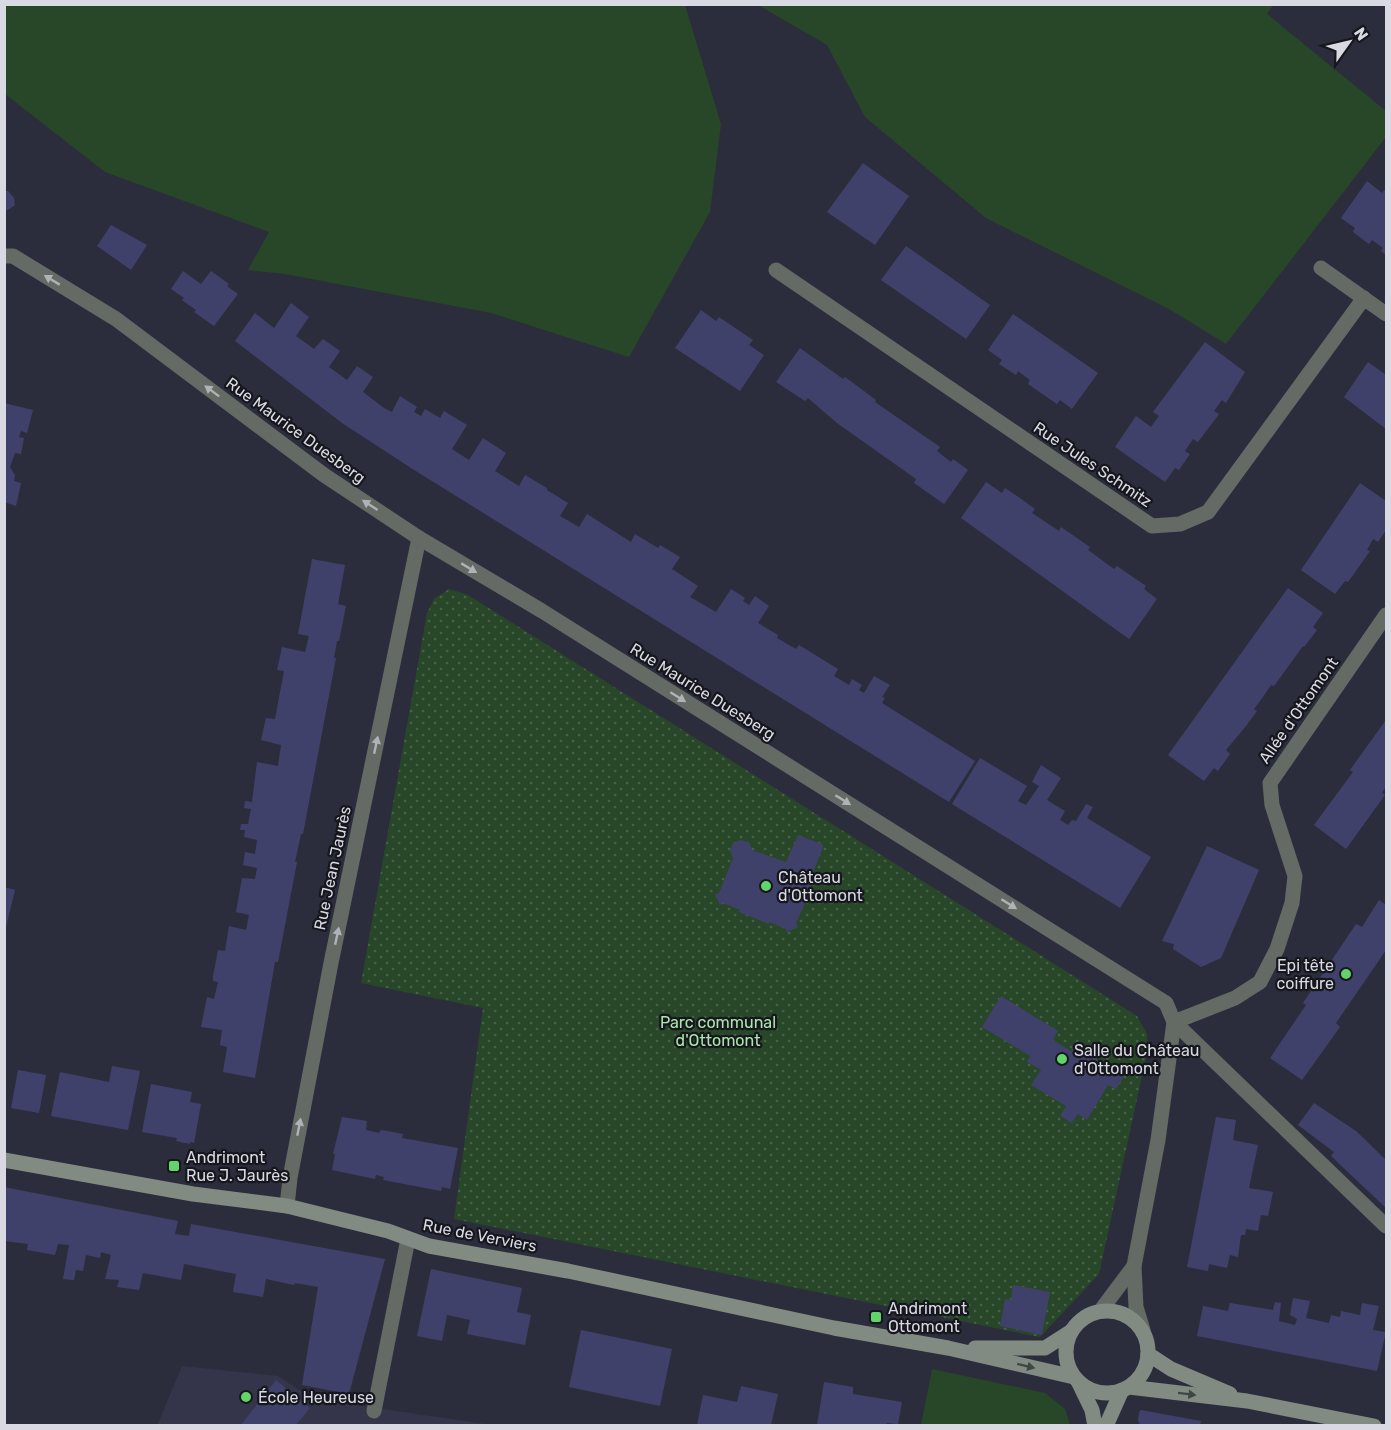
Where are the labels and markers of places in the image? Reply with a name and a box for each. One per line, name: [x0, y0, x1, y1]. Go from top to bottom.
place label: Château d'Ottomont: [778, 868, 863, 905]
marker: Château d'Ottomont: [759, 879, 773, 893]
place label: Epi tête coiffure: [1277, 956, 1334, 993]
marker: Epi tête coiffure: [1339, 967, 1353, 981]
place label: Salle du Château d'Ottomont: [1074, 1041, 1199, 1078]
marker: Salle du Château d'Ottomont: [1055, 1052, 1069, 1066]
place label: Andrimont Rue J. Jaurès: [186, 1148, 288, 1185]
marker: Andrimont Rue J. Jaurès: [167, 1159, 181, 1173]
place label: Andrimont Ottomont: [888, 1299, 967, 1336]
marker: Andrimont Ottomont: [869, 1310, 883, 1324]
place label: École Heureuse: [258, 1388, 374, 1407]
marker: École Heureuse: [239, 1390, 253, 1404]

